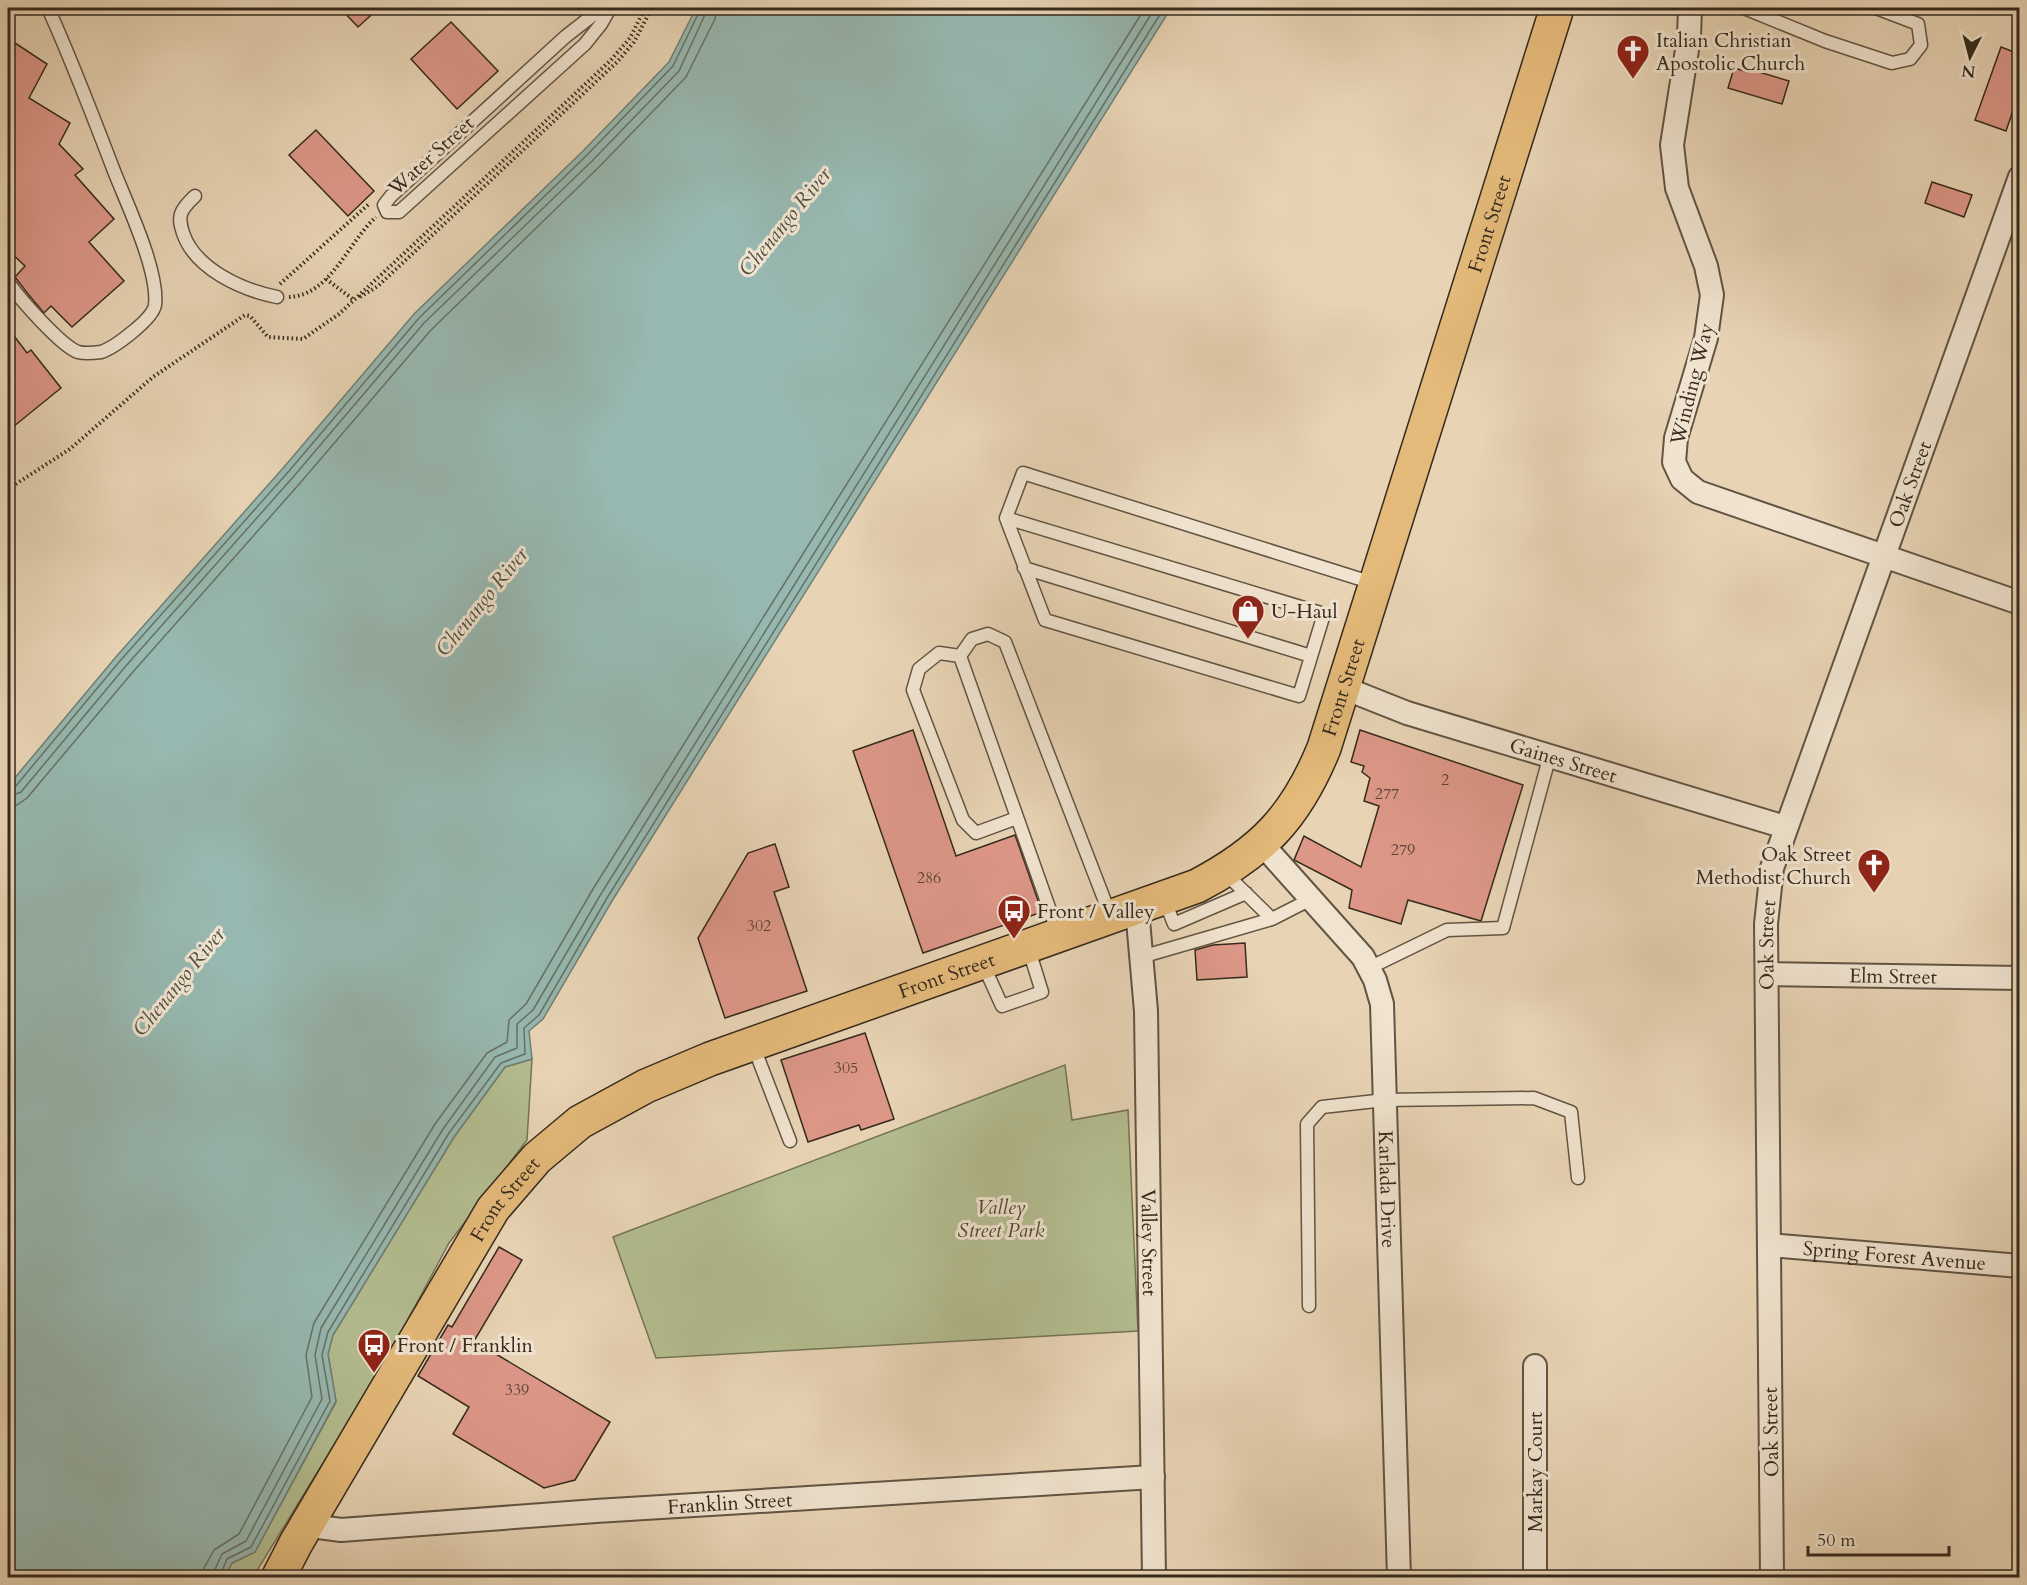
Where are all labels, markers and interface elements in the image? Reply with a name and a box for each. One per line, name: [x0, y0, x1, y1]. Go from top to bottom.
place label: Italian Christian Apostolic Church: [1656, 27, 1805, 77]
north arrow: [1940, 27, 2000, 87]
church icon: Italian Christian Apostolic Church: [1615, 33, 1651, 80]
text: N: [1960, 59, 1977, 83]
street label: Water Street: [381, 110, 480, 202]
water label: Chenango River: [732, 160, 839, 283]
street label: Front Street: [1461, 171, 1517, 276]
street label: Winding Way: [1664, 320, 1720, 449]
street label: Oak Street: [1882, 437, 1938, 531]
water label: Chenango River: [429, 540, 536, 663]
shop icon: U-Haul: [1230, 593, 1266, 640]
place label: U-Haul: [1271, 598, 1338, 625]
street label: Front Street: [1315, 635, 1371, 739]
street label: Gaines Street: [1506, 731, 1621, 789]
house number: 2: [1441, 769, 1449, 791]
house number: 277: [1375, 783, 1399, 805]
house number: 279: [1391, 839, 1415, 861]
place label: Oak Street Methodist Church: [1696, 841, 1852, 891]
church icon: Oak Street Methodist Church: [1856, 847, 1892, 894]
house number: 286: [917, 867, 941, 889]
bus stop icon: Front / Valley: [996, 893, 1032, 940]
place label: Front / Valley: [1037, 898, 1155, 925]
street label: Oak Street: [1752, 898, 1782, 990]
house number: 302: [747, 915, 771, 937]
water label: Chenango River: [126, 920, 233, 1043]
street label: Front Street: [894, 945, 999, 1005]
street label: Elm Street: [1849, 962, 1938, 990]
house number: 305: [834, 1057, 858, 1079]
street label: Karlada Drive: [1372, 1130, 1403, 1249]
street label: Front Street: [463, 1150, 546, 1246]
street label: Valley Street: [1135, 1189, 1164, 1297]
park label: Valley Street Park: [958, 1194, 1044, 1244]
street label: Spring Forest Avenue: [1802, 1234, 1987, 1277]
bus stop icon: Front / Franklin: [356, 1327, 392, 1374]
place label: Front / Franklin: [397, 1332, 534, 1359]
house number: 339: [505, 1379, 529, 1401]
street label: Oak Street: [1757, 1386, 1785, 1477]
street label: Markay Court: [1522, 1411, 1549, 1532]
street label: Franklin Street: [667, 1486, 794, 1520]
scale bar: [1808, 1519, 1949, 1557]
text: 50 m: [1817, 1528, 1856, 1553]

